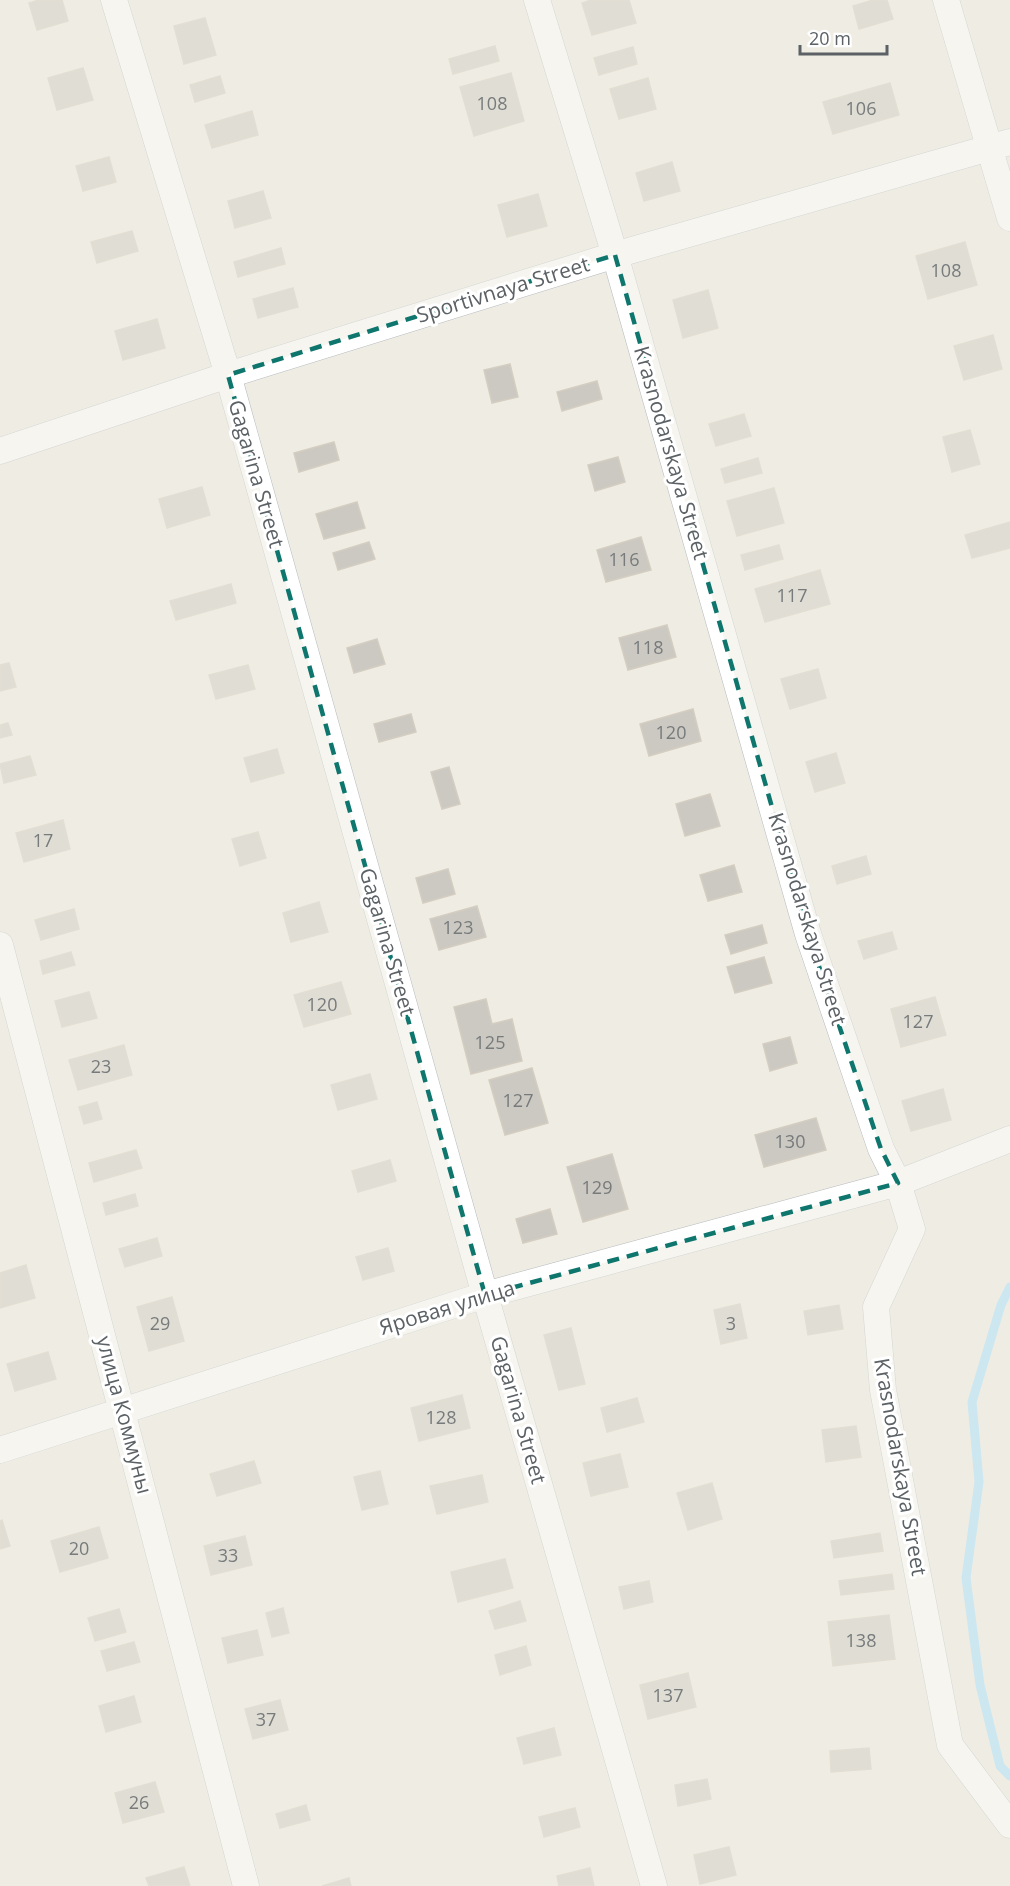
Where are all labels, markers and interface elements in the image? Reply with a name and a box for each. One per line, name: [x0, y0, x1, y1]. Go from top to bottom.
scale bar: [800, 18, 887, 56]
text: 20 m: [809, 26, 851, 50]
house number: 108: [477, 91, 507, 115]
house number: 106: [846, 96, 876, 120]
street label: Sportivnaya Street: [413, 249, 593, 329]
house number: 108: [931, 258, 961, 282]
street label: Krasnodarskaya Street: [628, 343, 716, 563]
street label: Gagarina Street: [222, 397, 291, 551]
house number: 116: [609, 547, 639, 571]
house number: 117: [777, 583, 807, 607]
house number: 118: [633, 635, 663, 659]
house number: 120: [656, 720, 686, 744]
street label: Krasnodarskaya Street: [762, 809, 854, 1028]
house number: 17: [33, 828, 53, 852]
street label: Gagarina Street: [353, 865, 422, 1019]
house number: 123: [443, 915, 473, 939]
house number: 120: [307, 992, 337, 1016]
house number: 127: [903, 1009, 933, 1033]
house number: 125: [475, 1030, 505, 1054]
house number: 23: [91, 1054, 111, 1078]
house number: 127: [503, 1088, 533, 1112]
house number: 130: [775, 1129, 805, 1153]
house number: 129: [582, 1175, 612, 1199]
street label: Яровая улица: [376, 1273, 518, 1341]
house number: 29: [150, 1311, 170, 1335]
house number: 3: [726, 1311, 736, 1335]
street label: улица Коммуны: [90, 1333, 159, 1497]
street label: Gagarina Street: [484, 1333, 553, 1487]
street label: Krasnodarskaya Street: [868, 1356, 934, 1578]
house number: 128: [426, 1405, 456, 1429]
house number: 20: [69, 1536, 89, 1560]
house number: 33: [218, 1543, 238, 1567]
house number: 138: [846, 1628, 876, 1652]
house number: 137: [653, 1683, 683, 1707]
house number: 37: [256, 1707, 276, 1731]
house number: 26: [129, 1790, 149, 1814]

